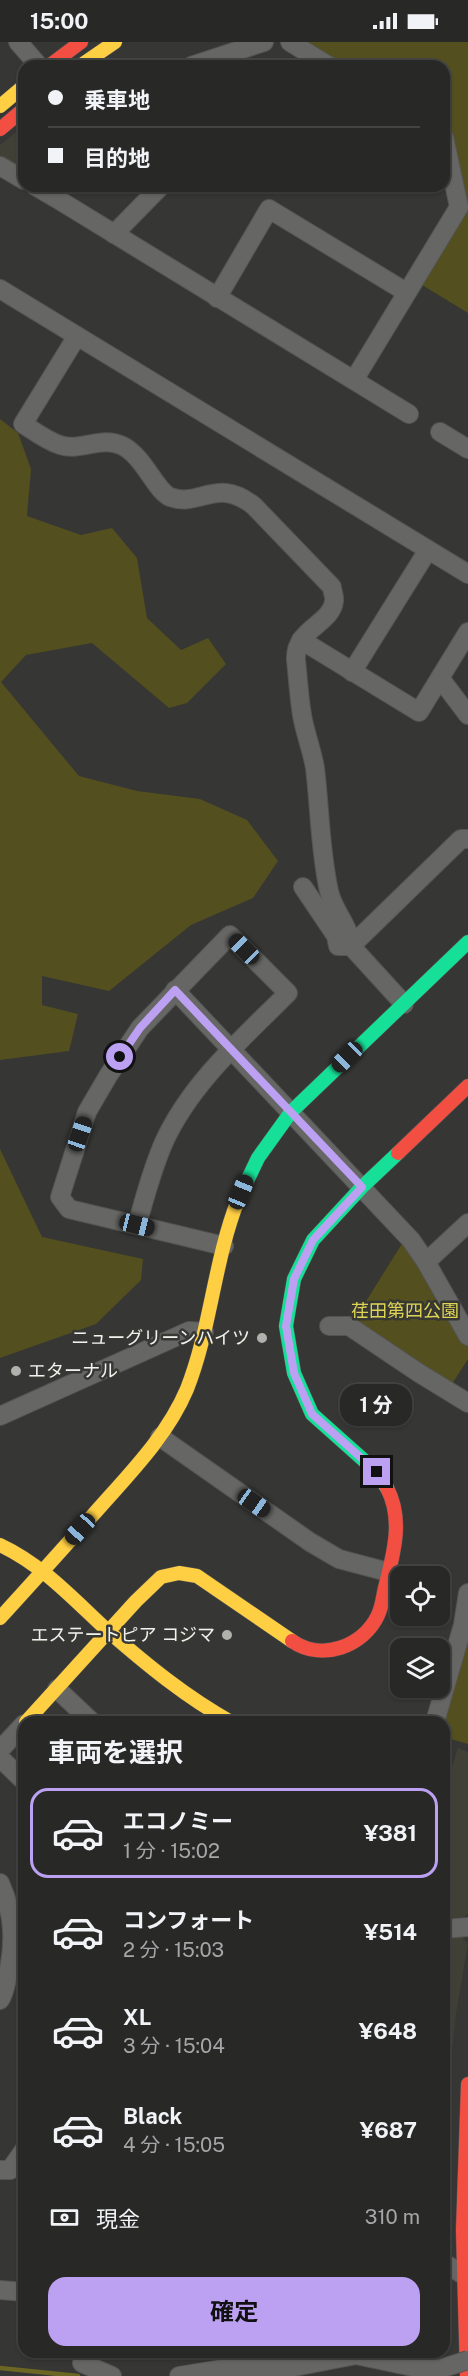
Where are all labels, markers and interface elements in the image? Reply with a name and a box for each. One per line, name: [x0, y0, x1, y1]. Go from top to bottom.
text: 15:00: [30, 8, 88, 34]
text: 乗車地: [84, 87, 150, 113]
text: 目的地: [84, 145, 150, 171]
car: [225, 930, 263, 968]
car: [328, 1038, 366, 1076]
route start: [106, 1043, 133, 1070]
car: [66, 1114, 94, 1154]
car: [226, 1172, 256, 1212]
car: [117, 1212, 157, 1238]
park label: 荏田第四公園: [351, 1300, 459, 1321]
place label: ニューグリーンハイツ: [71, 1327, 250, 1348]
marker: ニューグリーンハイツ: [255, 1331, 269, 1345]
place label: エターナル: [28, 1360, 118, 1381]
marker: エターナル: [9, 1364, 23, 1378]
callout: 1 分: [341, 1385, 413, 1427]
text: 1 分: [359, 1393, 393, 1417]
route end: [363, 1458, 390, 1485]
car: [234, 1485, 274, 1521]
car: [61, 1510, 99, 1548]
map controls: [390, 1566, 450, 1698]
button: locate: [390, 1566, 450, 1626]
place label: エステートピア コジマ: [31, 1624, 215, 1645]
marker: エステートピア コジマ: [220, 1628, 234, 1642]
button: layers: [390, 1638, 450, 1698]
text: 車両を選択: [48, 1736, 183, 1768]
icon: car: [51, 1806, 105, 1860]
text: エコノミー: [123, 1808, 233, 1834]
text: ¥381: [364, 1820, 417, 1846]
text: 1 分 · 15:02: [123, 1839, 220, 1863]
icon: car: [51, 1905, 105, 1959]
text: コンフォート: [123, 1907, 254, 1933]
text: ¥514: [364, 1919, 417, 1945]
text: 2 分 · 15:03: [123, 1938, 224, 1962]
icon: car: [51, 2004, 105, 2058]
text: XL: [123, 2004, 151, 2030]
text: ¥648: [359, 2018, 417, 2044]
text: 3 分 · 15:04: [123, 2034, 225, 2058]
icon: car: [51, 2103, 105, 2157]
text: Black: [123, 2103, 182, 2129]
text: ¥687: [360, 2117, 417, 2143]
text: 4 分 · 15:05: [123, 2133, 225, 2157]
icon: cash: [48, 2201, 81, 2234]
text: 310 m: [365, 2205, 420, 2229]
text: 現金: [96, 2206, 140, 2232]
button: 確定: [48, 2277, 420, 2346]

